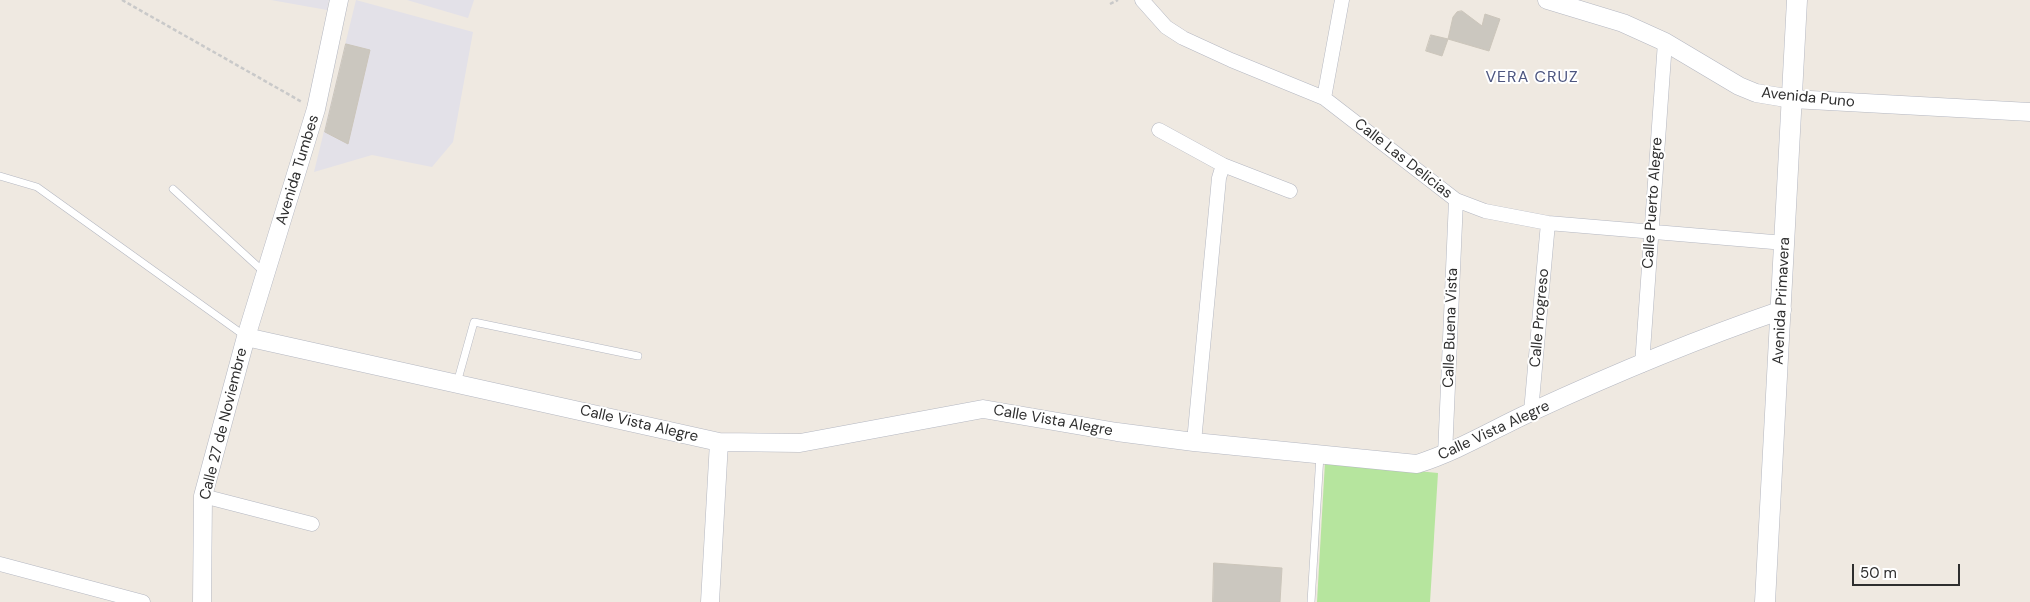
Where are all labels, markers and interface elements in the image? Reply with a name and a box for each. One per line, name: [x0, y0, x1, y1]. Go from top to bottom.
district label: VERA CRUZ: [1484, 68, 1580, 88]
street label: Avenida Puno: [1760, 84, 1856, 112]
street label: Avenida Tumbes: [273, 113, 323, 227]
street label: Calle Las Delicias: [1350, 115, 1456, 203]
street label: Calle Puerto Alegre: [1639, 137, 1667, 269]
street label: Avenida Primavera: [1770, 237, 1794, 365]
street label: Calle Buena Vista: [1440, 268, 1462, 388]
street label: Calle Progreso: [1527, 268, 1553, 368]
street label: Calle 27 de Noviembre: [196, 346, 252, 502]
street label: Calle Vista Alegre: [1435, 397, 1553, 465]
street label: Calle Vista Alegre: [578, 402, 700, 446]
street label: Calle Vista Alegre: [992, 402, 1114, 440]
scale bar: [1855, 554, 1962, 586]
text: 50 m: [1860, 563, 1897, 583]

